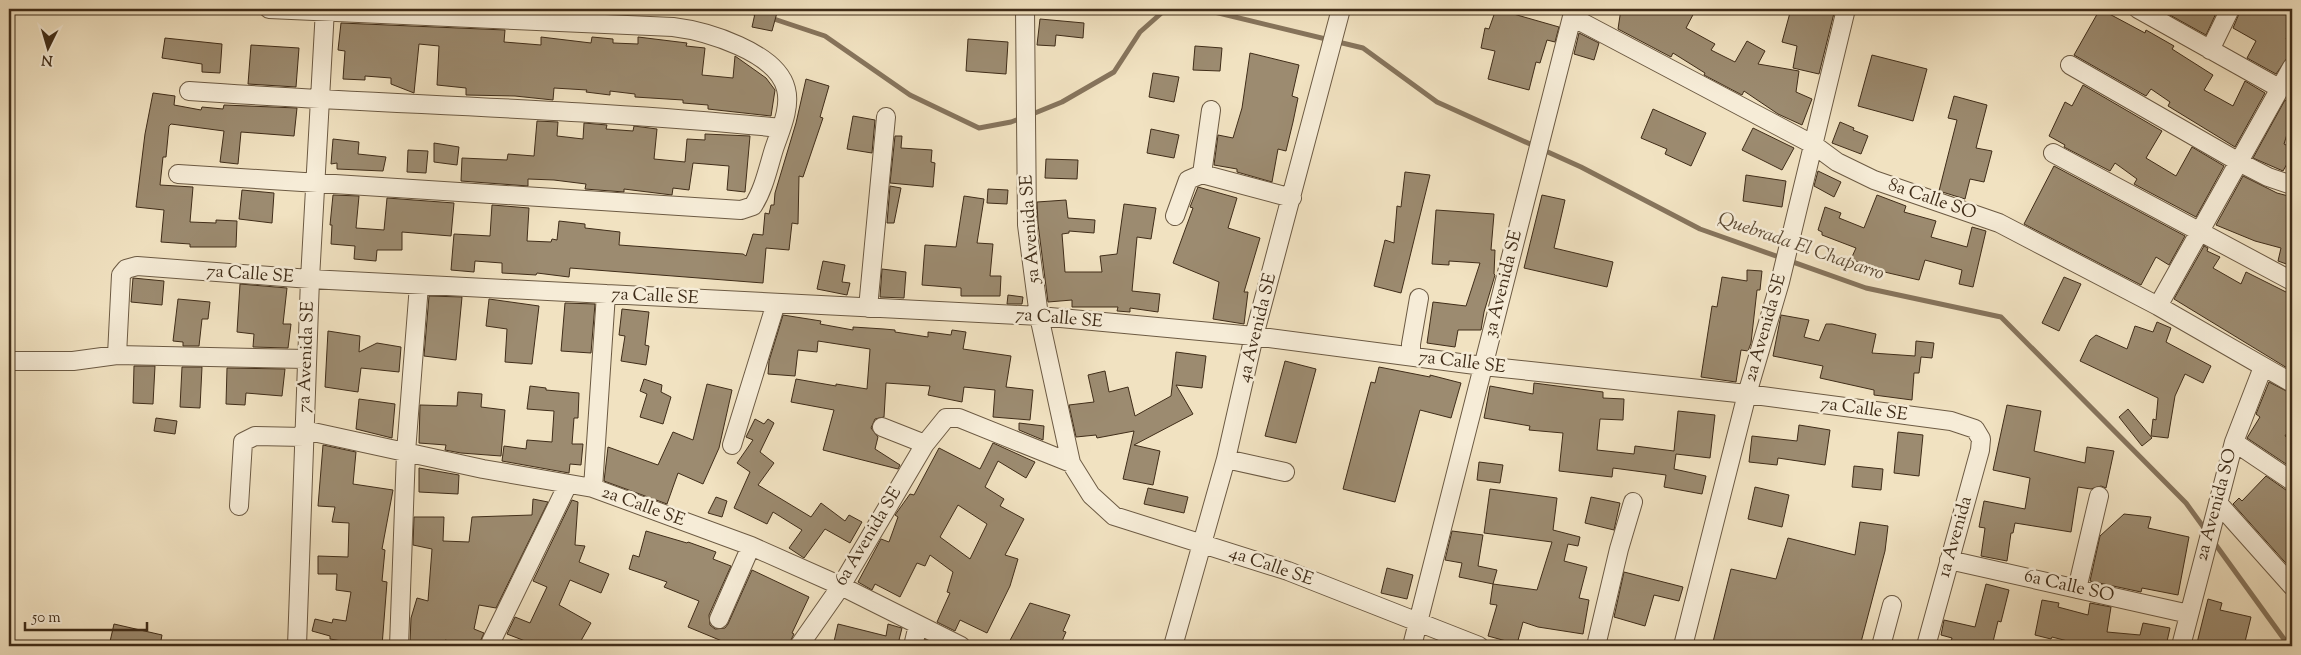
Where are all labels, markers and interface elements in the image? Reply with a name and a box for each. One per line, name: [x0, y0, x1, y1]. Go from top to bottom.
north arrow: [22, 22, 72, 72]
text: N: [41, 49, 53, 69]
street label: 8a Calle SO: [1884, 173, 1980, 227]
street label: 5a Avenida SE: [1014, 174, 1048, 285]
water label: Quebrada El Chaparro: [1714, 206, 1888, 288]
street label: 3a Avenida SE: [1478, 227, 1530, 340]
street label: 7a Calle SE: [206, 259, 295, 291]
street label: 4a Avenida SE: [1232, 271, 1284, 385]
street label: 2a Avenida SE: [1738, 271, 1794, 385]
street label: 7a Calle SE: [611, 282, 699, 312]
street label: 7a Avenida SE: [292, 301, 322, 413]
street label: 7a Calle SE: [1014, 302, 1104, 336]
street label: 7a Calle SE: [1417, 345, 1507, 381]
street label: 7a Calle SE: [1819, 391, 1909, 429]
street label: 2a Avenida SO: [2189, 446, 2245, 564]
street label: 2a Calle SE: [598, 480, 688, 534]
street label: 6a Avenida SE: [829, 482, 909, 592]
street label: 1a Avenida: [1932, 493, 1980, 581]
street label: 4a Calle SE: [1225, 540, 1317, 594]
street label: 6a Calle SO: [2021, 564, 2117, 610]
scale bar: [25, 600, 148, 632]
text: 50 m: [31, 608, 61, 629]

